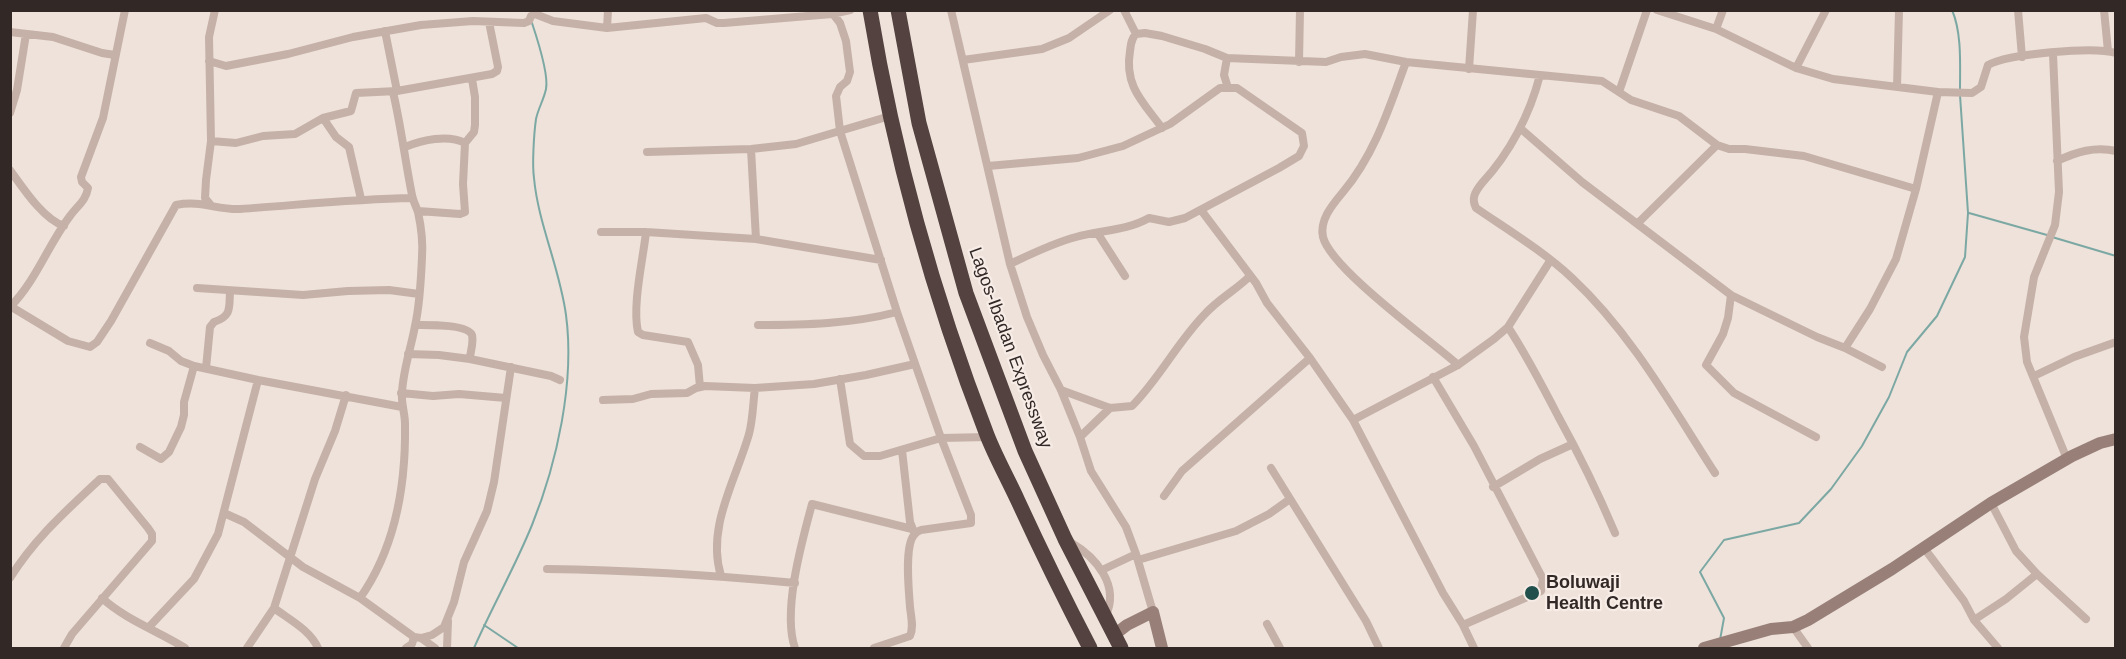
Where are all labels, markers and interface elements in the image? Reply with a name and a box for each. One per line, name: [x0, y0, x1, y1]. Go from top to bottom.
street label: Lagos-Ibadan Expressway: [964, 245, 1056, 451]
place label: Boluwaji Health Centre: [1546, 572, 1663, 614]
marker: Boluwaji Health Centre: [1523, 584, 1541, 602]

